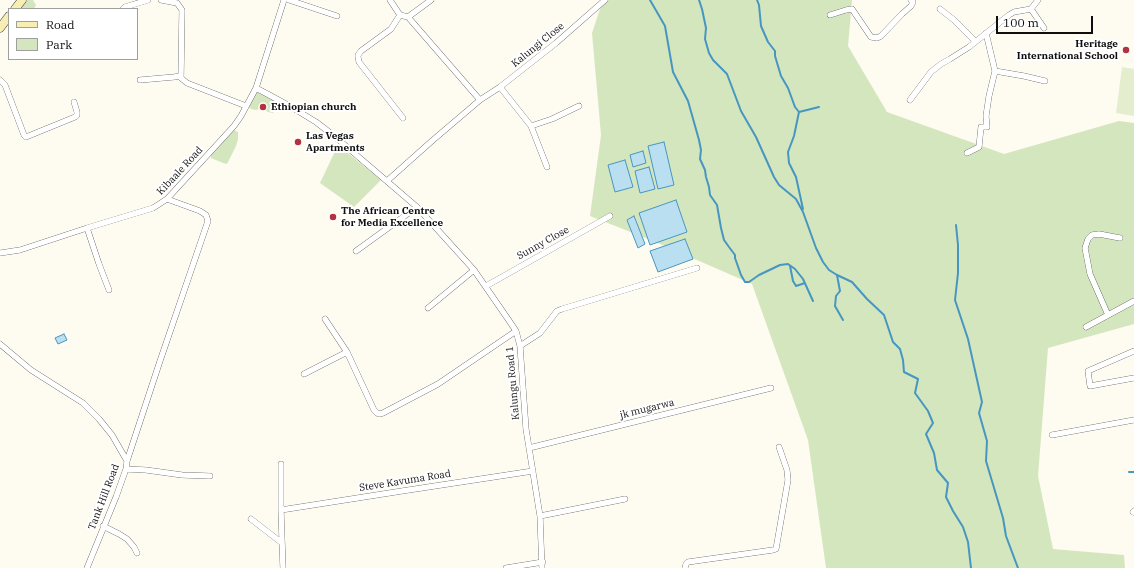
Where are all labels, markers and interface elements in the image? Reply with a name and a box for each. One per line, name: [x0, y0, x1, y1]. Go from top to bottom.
legend: [8, 8, 138, 60]
scale bar: [998, 8, 1095, 34]
text: 100 m: [1003, 15, 1039, 30]
text: Road: [46, 17, 75, 32]
street label: Kalungi Close: [509, 20, 567, 70]
text: Park: [46, 37, 72, 52]
place label: Heritage International School: [1017, 38, 1118, 62]
marker: Heritage International School: [1121, 45, 1131, 55]
place label: Ethiopian church: [271, 101, 356, 113]
marker: Ethiopian church: [258, 102, 268, 112]
place label: Las Vegas Apartments: [306, 130, 365, 154]
marker: Las Vegas Apartments: [293, 137, 303, 147]
street label: Kibaale Road: [155, 144, 205, 198]
place label: The African Centre for Media Excellence: [341, 205, 443, 228]
marker: The African Centre for Media Excellence: [328, 212, 338, 222]
street label: Sunny Close: [515, 224, 571, 262]
street label: Kalungu Road 1: [504, 346, 522, 420]
street label: jk mugarwa: [619, 396, 675, 422]
street label: Tank Hill Road: [86, 462, 122, 532]
street label: Steve Kavuma Road: [358, 468, 452, 494]

